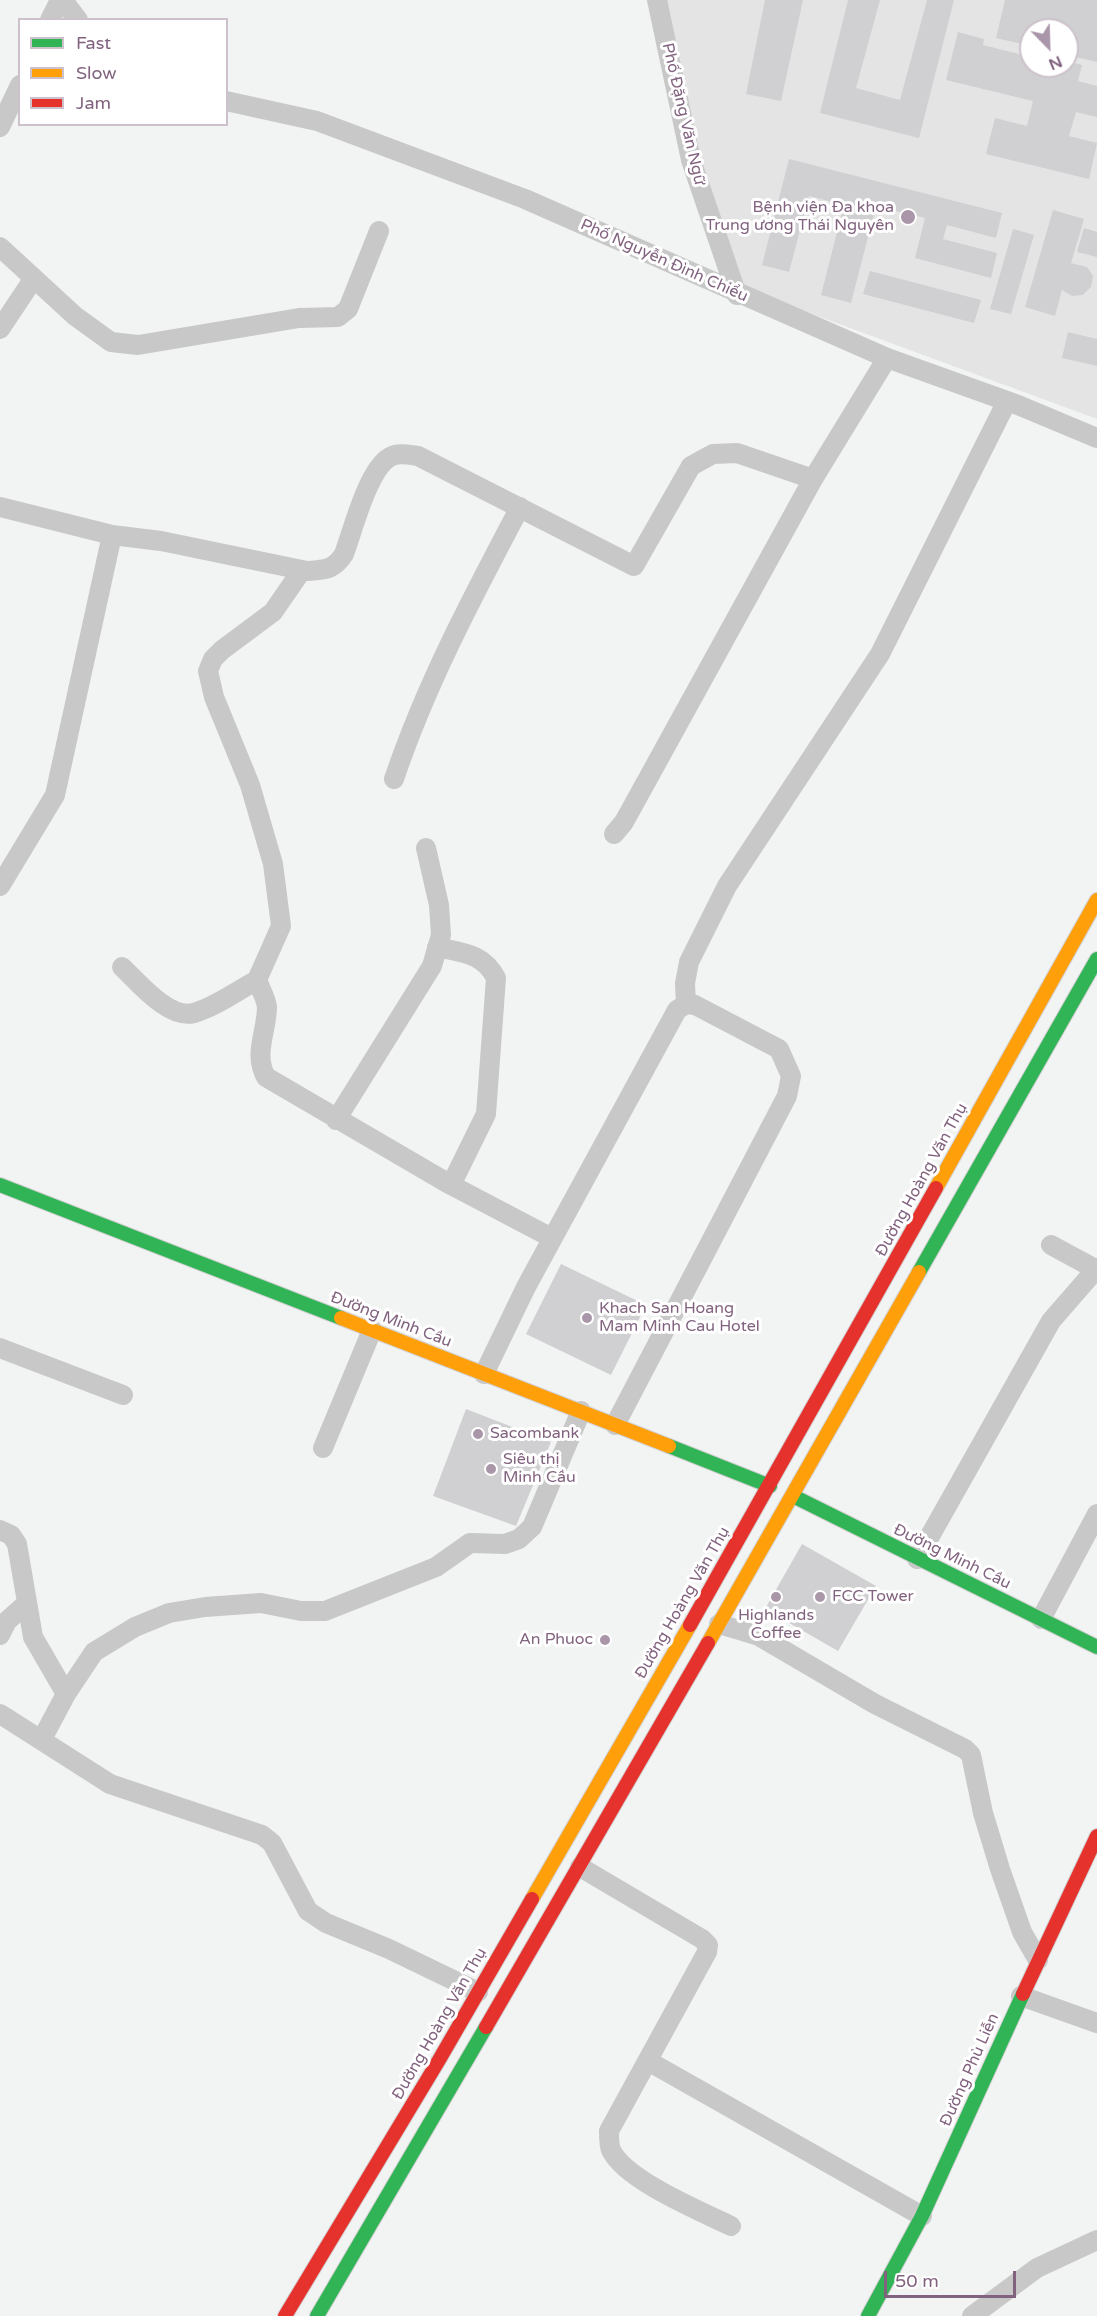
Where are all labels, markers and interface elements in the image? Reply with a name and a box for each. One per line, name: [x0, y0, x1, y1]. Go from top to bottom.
legend: [18, 18, 228, 126]
north arrow: [1019, 18, 1079, 78]
text: Fast: [76, 32, 111, 54]
street label: Phố Đặng Văn Ngữ: [657, 41, 709, 187]
text: N: [1045, 51, 1065, 74]
text: Slow: [76, 62, 117, 84]
text: Jam: [76, 92, 111, 114]
place label: Bệnh viện Đa khoa Trung ương Thái Nguyên: [705, 198, 894, 236]
marker: Bệnh viện Đa khoa Trung ương Thái Nguyên: [899, 208, 917, 226]
street label: Phố Nguyễn Đình Chiểu: [577, 215, 751, 307]
street label: Đường Hoàng Văn Thụ: [872, 1100, 972, 1260]
street label: Đường Minh Cầu: [328, 1288, 454, 1352]
place label: Khach San Hoang Mam Minh Cau Hotel: [599, 1299, 760, 1337]
marker: Khach San Hoang Mam Minh Cau Hotel: [580, 1311, 594, 1325]
place label: Sacombank: [490, 1424, 579, 1444]
marker: Sacombank: [471, 1427, 485, 1441]
place label: Siêu thị Minh Cầu: [503, 1450, 576, 1488]
marker: Siêu thị Minh Cầu: [484, 1462, 498, 1476]
street label: Đường Minh Cầu: [890, 1520, 1014, 1594]
street label: Đường Hoàng Văn Thụ: [632, 1524, 734, 1682]
place label: FCC Tower: [832, 1587, 914, 1607]
marker: Highlands Coffee: [769, 1590, 783, 1604]
marker: FCC Tower: [813, 1590, 827, 1604]
place label: Highlands Coffee: [738, 1606, 814, 1644]
place label: An Phuoc: [519, 1630, 593, 1650]
marker: An Phuoc: [598, 1633, 612, 1647]
street label: Đường Hoàng Văn Thụ: [389, 1945, 491, 2103]
street label: Đường Phù Liễn: [936, 2010, 1004, 2130]
scale bar: [887, 2259, 1019, 2297]
text: 50 m: [895, 2270, 939, 2292]

